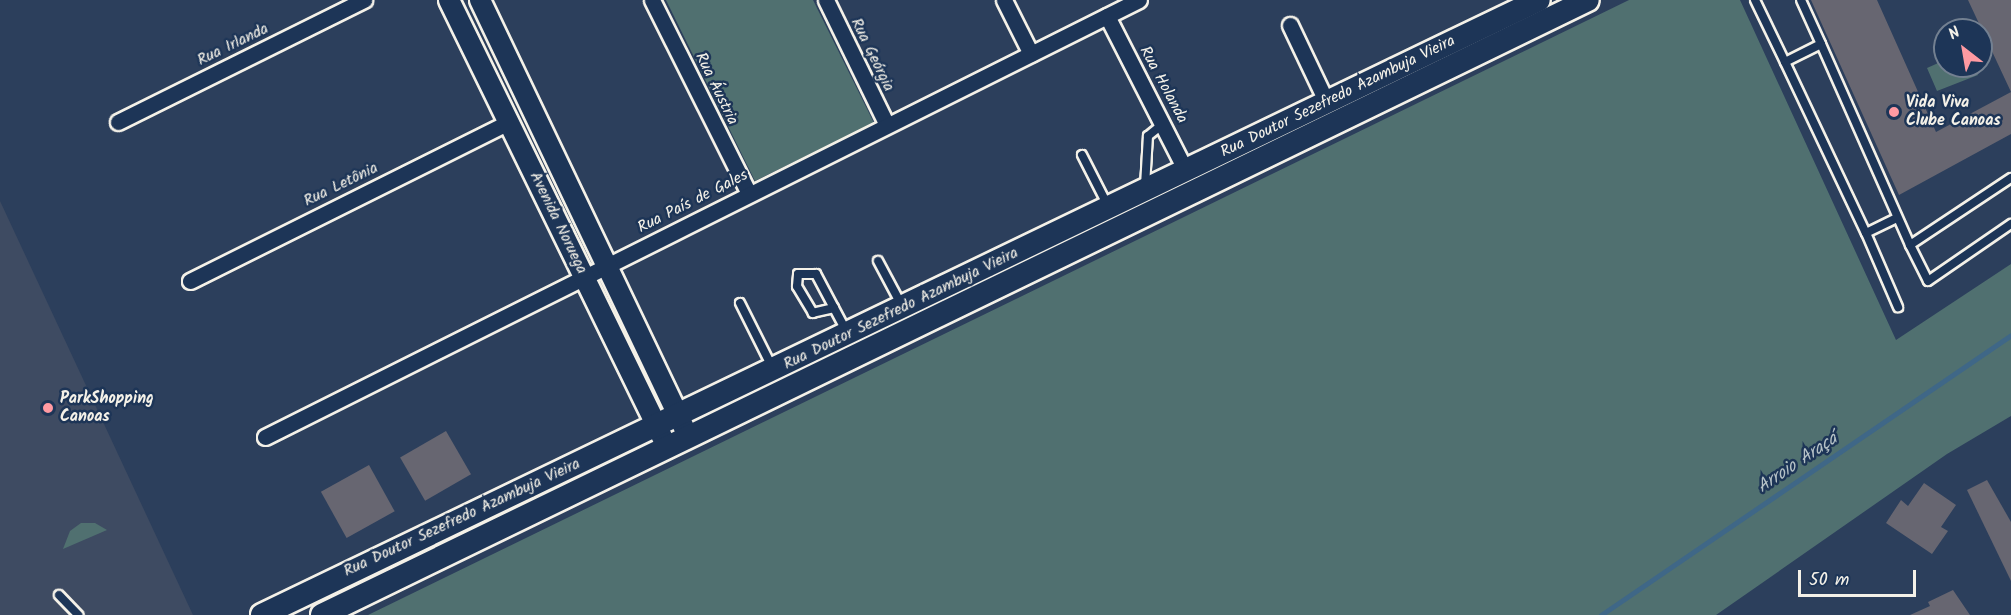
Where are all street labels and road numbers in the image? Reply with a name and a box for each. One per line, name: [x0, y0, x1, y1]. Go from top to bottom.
street label: Rua Geórgia: [846, 15, 898, 95]
street label: Rua Irlanda: [194, 20, 272, 70]
street label: Rua Doutor Sezefredo Azambuja Vieira: [1218, 32, 1458, 162]
street label: Rua Holanda: [1135, 43, 1191, 127]
street label: Rua Áustria: [690, 50, 742, 128]
street label: Rua Letônia: [301, 159, 381, 211]
street label: Rua País de Gales: [635, 166, 751, 238]
street label: Avenida Noruega: [525, 169, 591, 277]
street label: Rua Doutor Sezefredo Azambuja Vieira: [781, 244, 1021, 374]
street label: Rua Doutor Sezefredo Azambuja Vieira: [341, 455, 583, 581]

